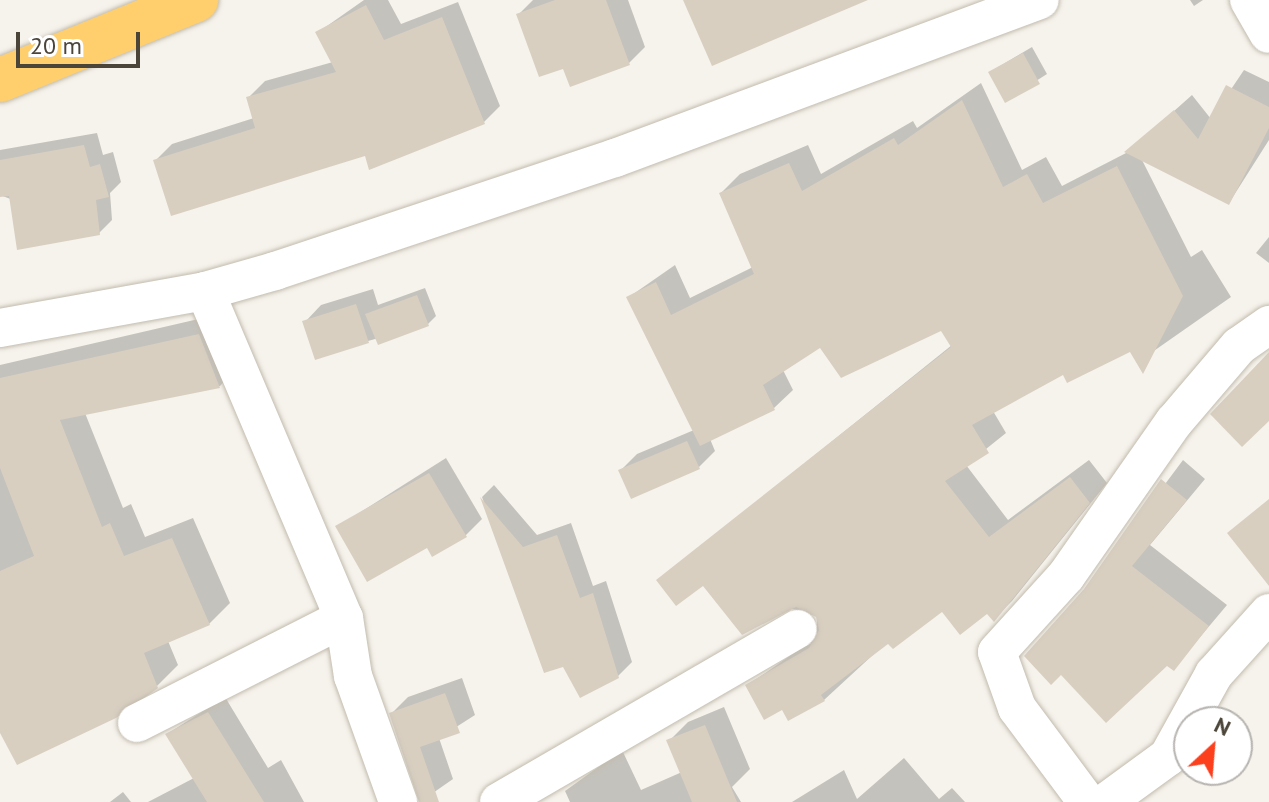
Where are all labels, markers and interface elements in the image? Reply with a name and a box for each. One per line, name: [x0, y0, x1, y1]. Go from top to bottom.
scale bar: [20, 16, 144, 66]
text: 20 m: [30, 30, 82, 61]
north arrow: [1173, 706, 1253, 786]
text: N: [1210, 710, 1235, 742]

